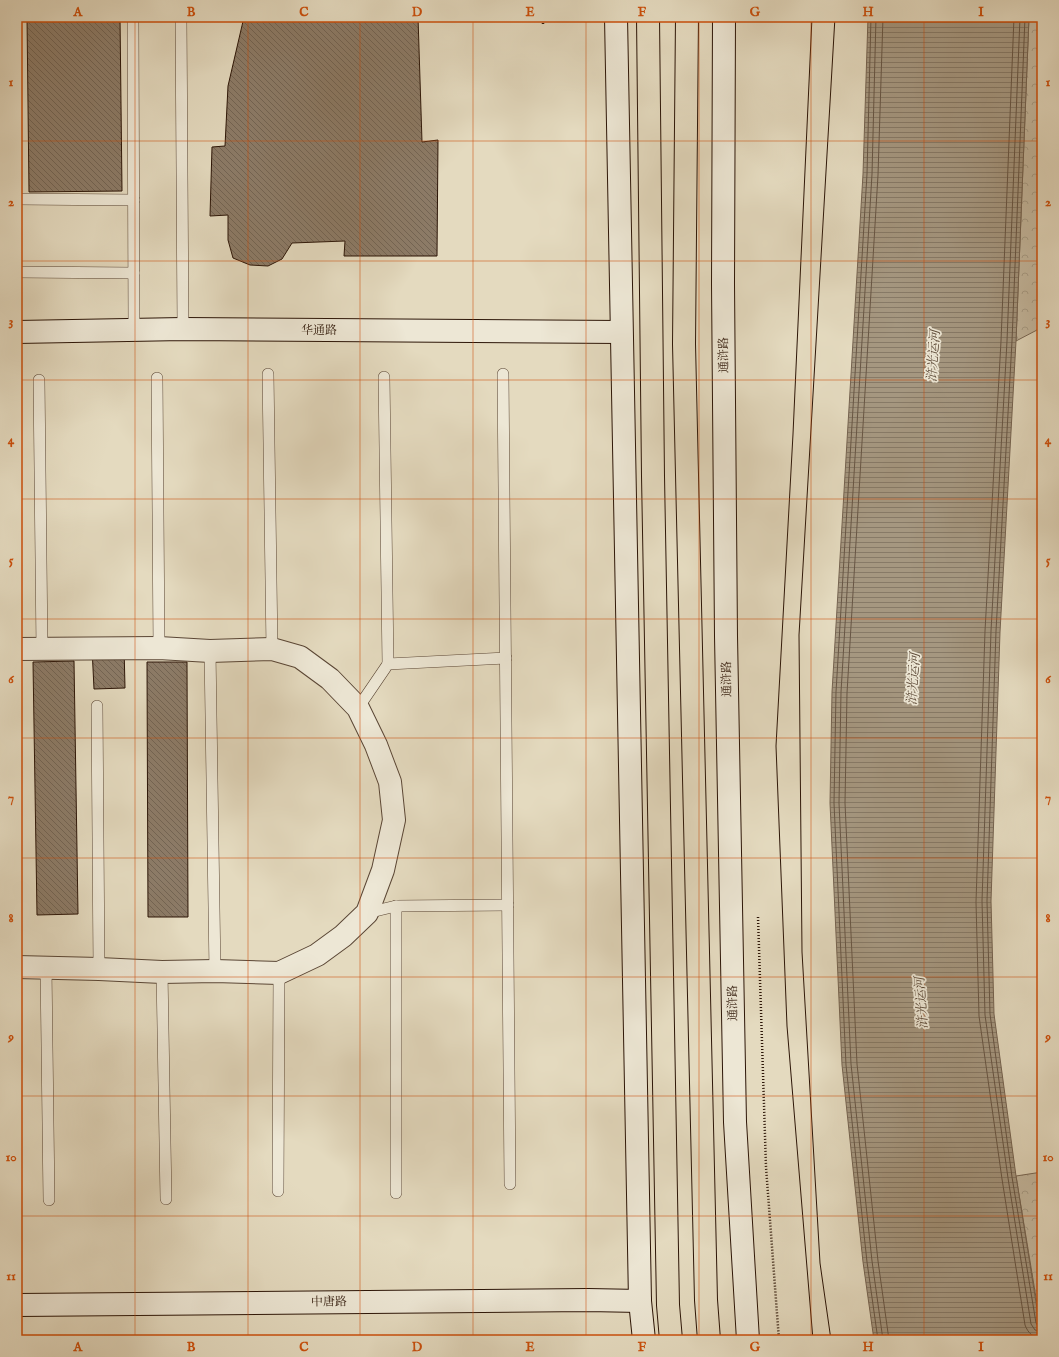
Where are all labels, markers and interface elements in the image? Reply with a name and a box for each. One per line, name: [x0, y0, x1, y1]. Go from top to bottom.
text: A: [73, 4, 84, 21]
text: B: [187, 4, 196, 21]
text: C: [299, 4, 309, 21]
text: D: [412, 4, 423, 21]
text: E: [525, 4, 535, 21]
text: F: [638, 4, 647, 21]
text: G: [750, 4, 761, 21]
text: H: [862, 4, 874, 21]
text: I: [978, 4, 984, 21]
text: 1: [9, 74, 14, 91]
text: 1: [1046, 74, 1051, 91]
text: 2: [8, 194, 14, 211]
text: 2: [1045, 194, 1051, 211]
text: 3: [9, 313, 14, 330]
text: 3: [1046, 313, 1051, 330]
street label: 华通路: [301, 323, 337, 338]
water label: 浒光运河: [924, 327, 944, 383]
street label: 通浒路: [716, 337, 732, 373]
text: 4: [8, 432, 15, 449]
text: 4: [1045, 432, 1052, 449]
text: 5: [9, 552, 14, 569]
text: 5: [1046, 552, 1051, 569]
water label: 浒光运河: [904, 650, 924, 706]
street label: 通浒路: [719, 661, 735, 697]
text: 6: [8, 671, 14, 688]
text: 6: [1045, 671, 1051, 688]
text: 7: [8, 790, 14, 807]
text: 7: [1045, 790, 1051, 807]
text: 8: [8, 910, 14, 927]
text: 8: [1045, 910, 1051, 927]
water label: 浒光运河: [912, 974, 932, 1030]
street label: 通浒路: [725, 985, 741, 1021]
text: 9: [7, 1029, 14, 1046]
text: 9: [1044, 1029, 1051, 1046]
text: 10: [5, 1149, 17, 1166]
text: 10: [1042, 1149, 1054, 1166]
text: 11: [6, 1268, 16, 1285]
text: 11: [1043, 1268, 1053, 1285]
street label: 中唐路: [311, 1294, 347, 1310]
text: A: [73, 1339, 84, 1356]
text: B: [187, 1339, 196, 1356]
text: C: [299, 1339, 309, 1356]
text: D: [412, 1339, 423, 1356]
text: E: [525, 1339, 535, 1356]
text: F: [638, 1339, 647, 1356]
text: G: [750, 1339, 761, 1356]
text: H: [862, 1339, 874, 1356]
text: I: [978, 1339, 984, 1356]

